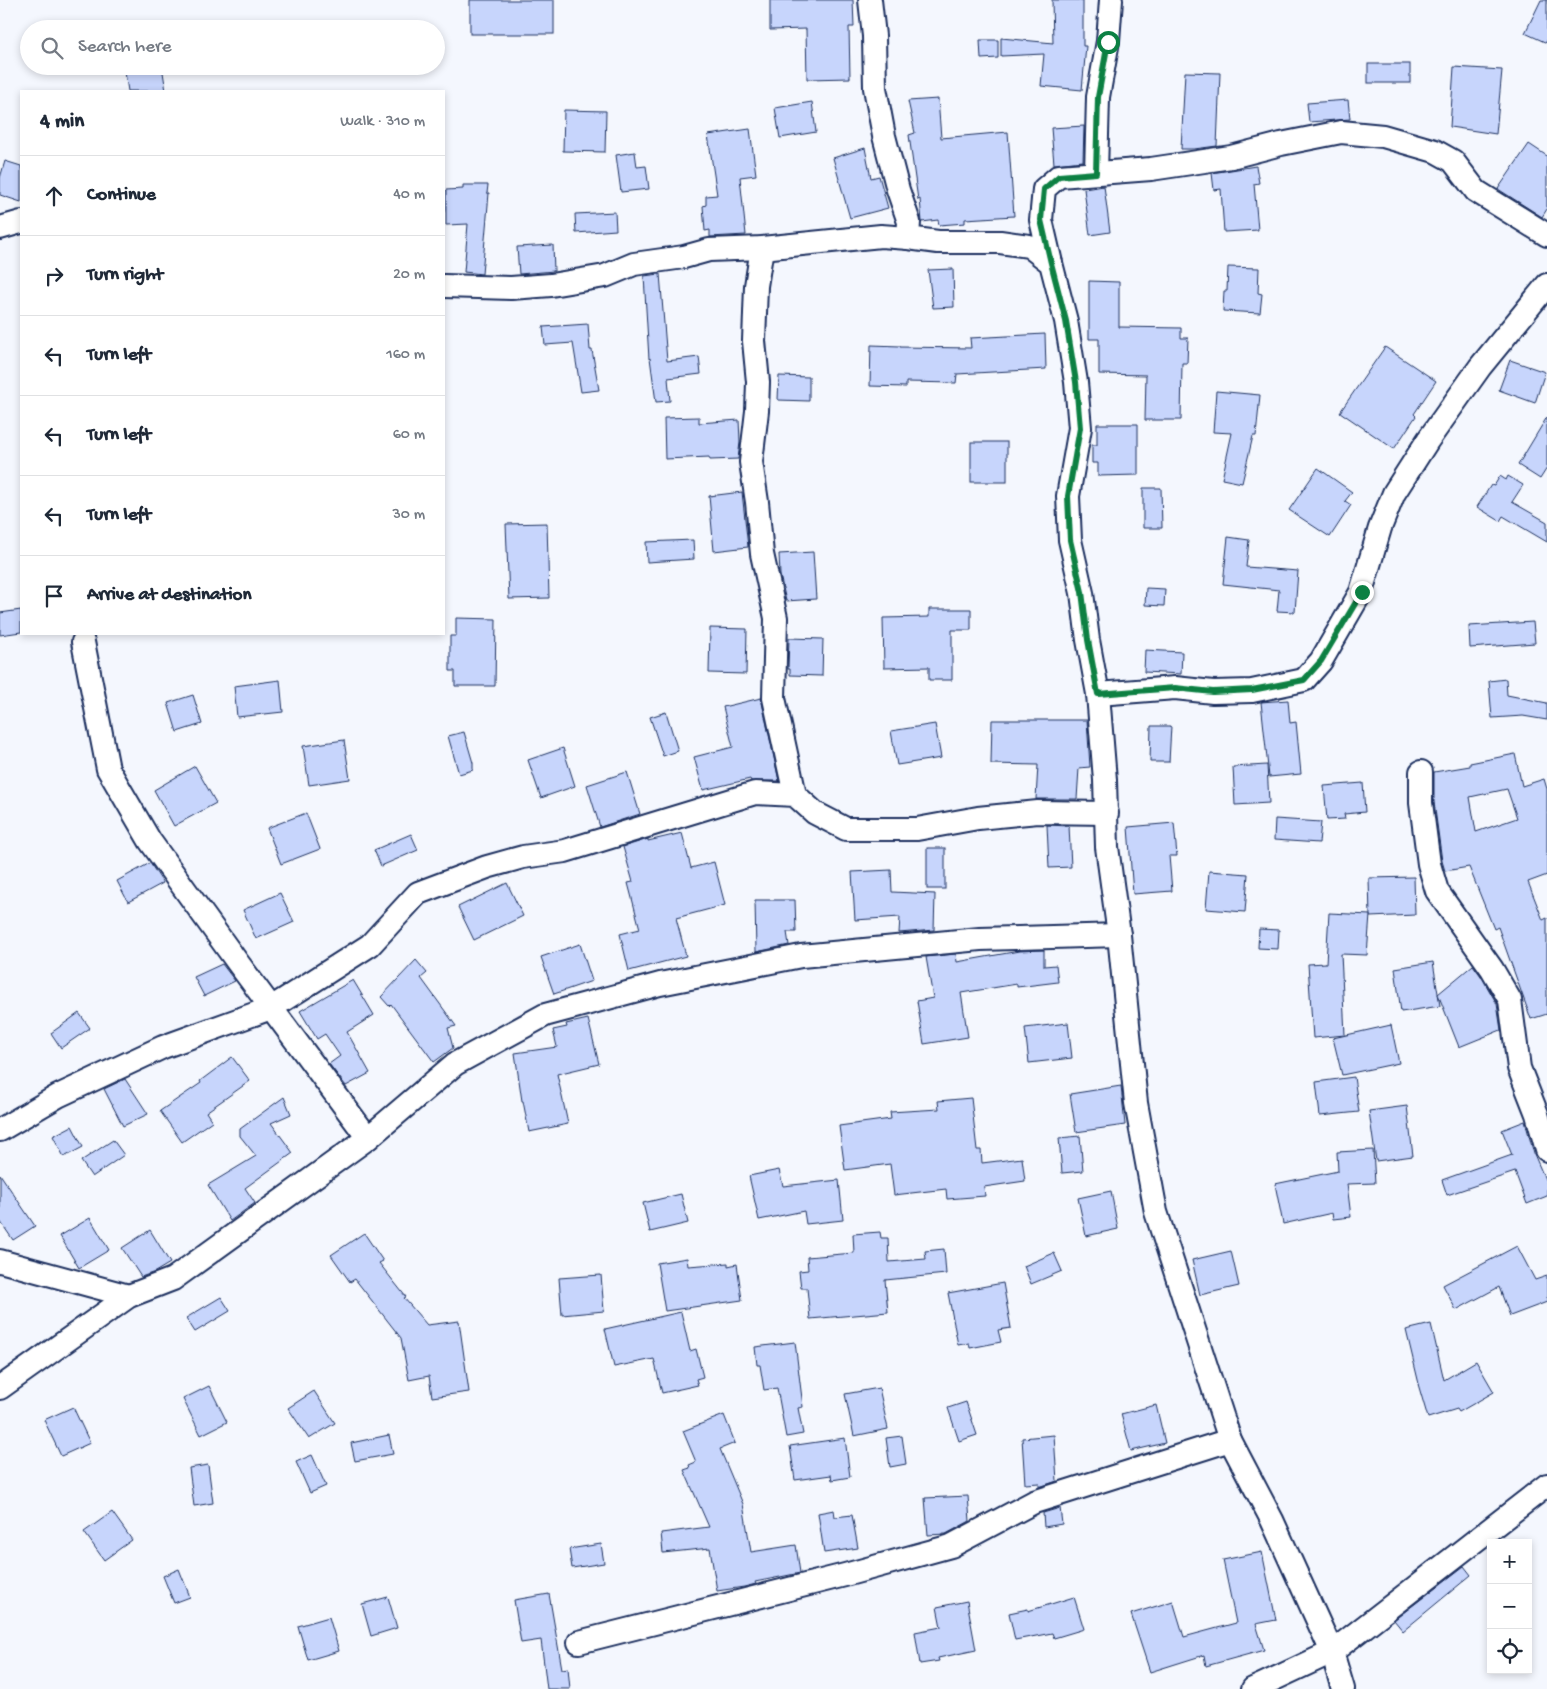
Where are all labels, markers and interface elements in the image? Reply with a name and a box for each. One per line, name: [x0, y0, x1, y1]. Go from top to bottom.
search box: [20, 20, 445, 75]
route start: [1097, 31, 1120, 54]
icon: search: [38, 34, 66, 62]
text: Search here: [78, 36, 172, 59]
text: 4 min: [40, 110, 84, 135]
text: Walk · 310 m: [340, 113, 425, 132]
icon: ahead: [40, 182, 68, 210]
text: Continue: [87, 184, 156, 207]
text: 40 m: [393, 186, 425, 205]
icon: right: [40, 262, 68, 290]
text: Turn right: [87, 264, 163, 287]
text: 20 m: [393, 266, 425, 285]
icon: left: [40, 342, 68, 370]
text: Turn left: [87, 344, 151, 367]
text: 160 m: [386, 346, 425, 365]
icon: left: [40, 422, 68, 450]
text: Turn left: [87, 424, 151, 447]
text: 60 m: [393, 426, 425, 445]
icon: left: [40, 502, 68, 530]
text: Turn left: [87, 504, 151, 527]
text: 30 m: [392, 506, 425, 525]
route end: [1351, 581, 1374, 604]
icon: arrive: [40, 582, 68, 610]
text: Arrive at destination: [87, 584, 251, 607]
map controls: [1487, 1539, 1532, 1674]
button: +: [1487, 1539, 1532, 1584]
button: −: [1487, 1584, 1532, 1629]
button: locate: [1487, 1629, 1532, 1674]

